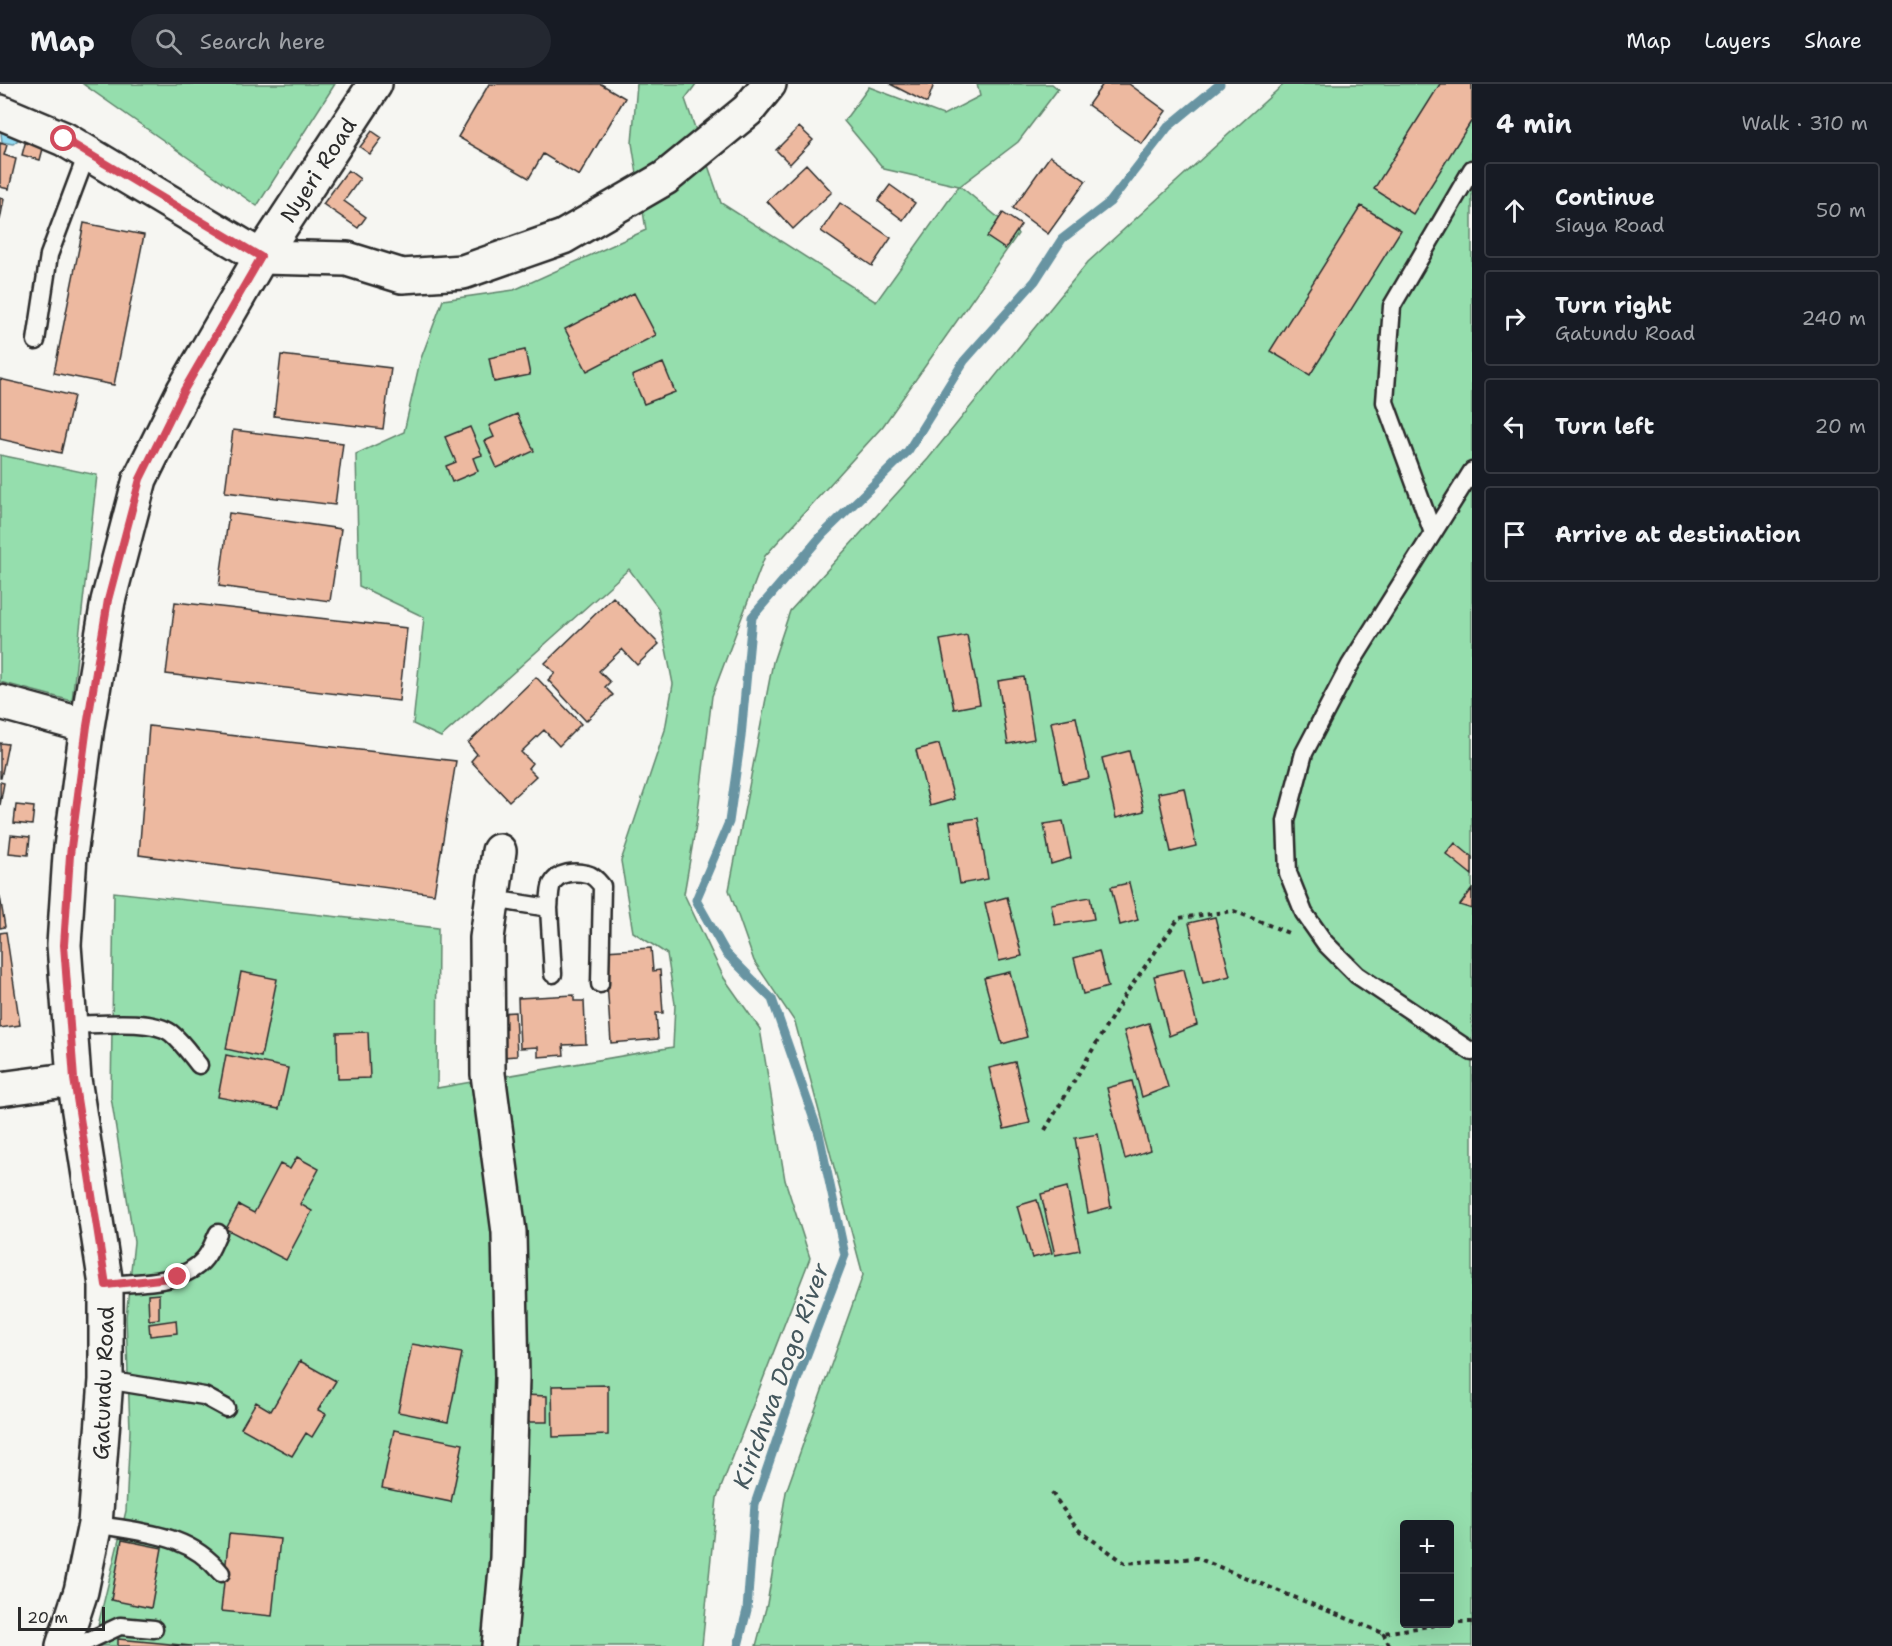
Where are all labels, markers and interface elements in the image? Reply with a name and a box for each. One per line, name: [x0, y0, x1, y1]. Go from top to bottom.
search box: [131, 14, 551, 68]
text: Map: [30, 22, 95, 60]
icon: search: [152, 25, 185, 58]
text: Search here: [200, 27, 325, 56]
text: Map: [1626, 27, 1671, 55]
text: Layers: [1704, 27, 1771, 55]
text: Share: [1804, 27, 1862, 55]
text: 4 min: [1496, 106, 1572, 141]
text: Walk · 310 m: [1742, 110, 1868, 136]
street label: Nyeri Road: [274, 112, 363, 228]
route start: [50, 125, 76, 151]
text: Continue: [1555, 183, 1655, 212]
icon: ahead: [1498, 194, 1531, 227]
text: 50 m: [1816, 197, 1866, 223]
text: Siaya Road: [1555, 212, 1664, 238]
text: Turn right: [1555, 291, 1672, 320]
icon: right: [1498, 302, 1531, 335]
text: 240 m: [1801, 305, 1866, 331]
text: Gatundu Road: [1555, 320, 1695, 346]
icon: left: [1498, 410, 1531, 443]
text: Turn left: [1555, 412, 1654, 441]
text: 20 m: [1815, 413, 1866, 439]
icon: arrive: [1498, 518, 1531, 551]
text: Arrive at destination: [1555, 520, 1801, 549]
water label: Kirichwa Dogo River: [725, 1258, 837, 1494]
route end: [164, 1263, 190, 1289]
street label: Gatundu Road: [86, 1305, 121, 1461]
map controls: [1400, 1520, 1454, 1628]
button: +: [1400, 1520, 1454, 1574]
button: −: [1400, 1574, 1454, 1628]
scale bar: [18, 1604, 105, 1632]
text: 20 m: [27, 1607, 68, 1628]

